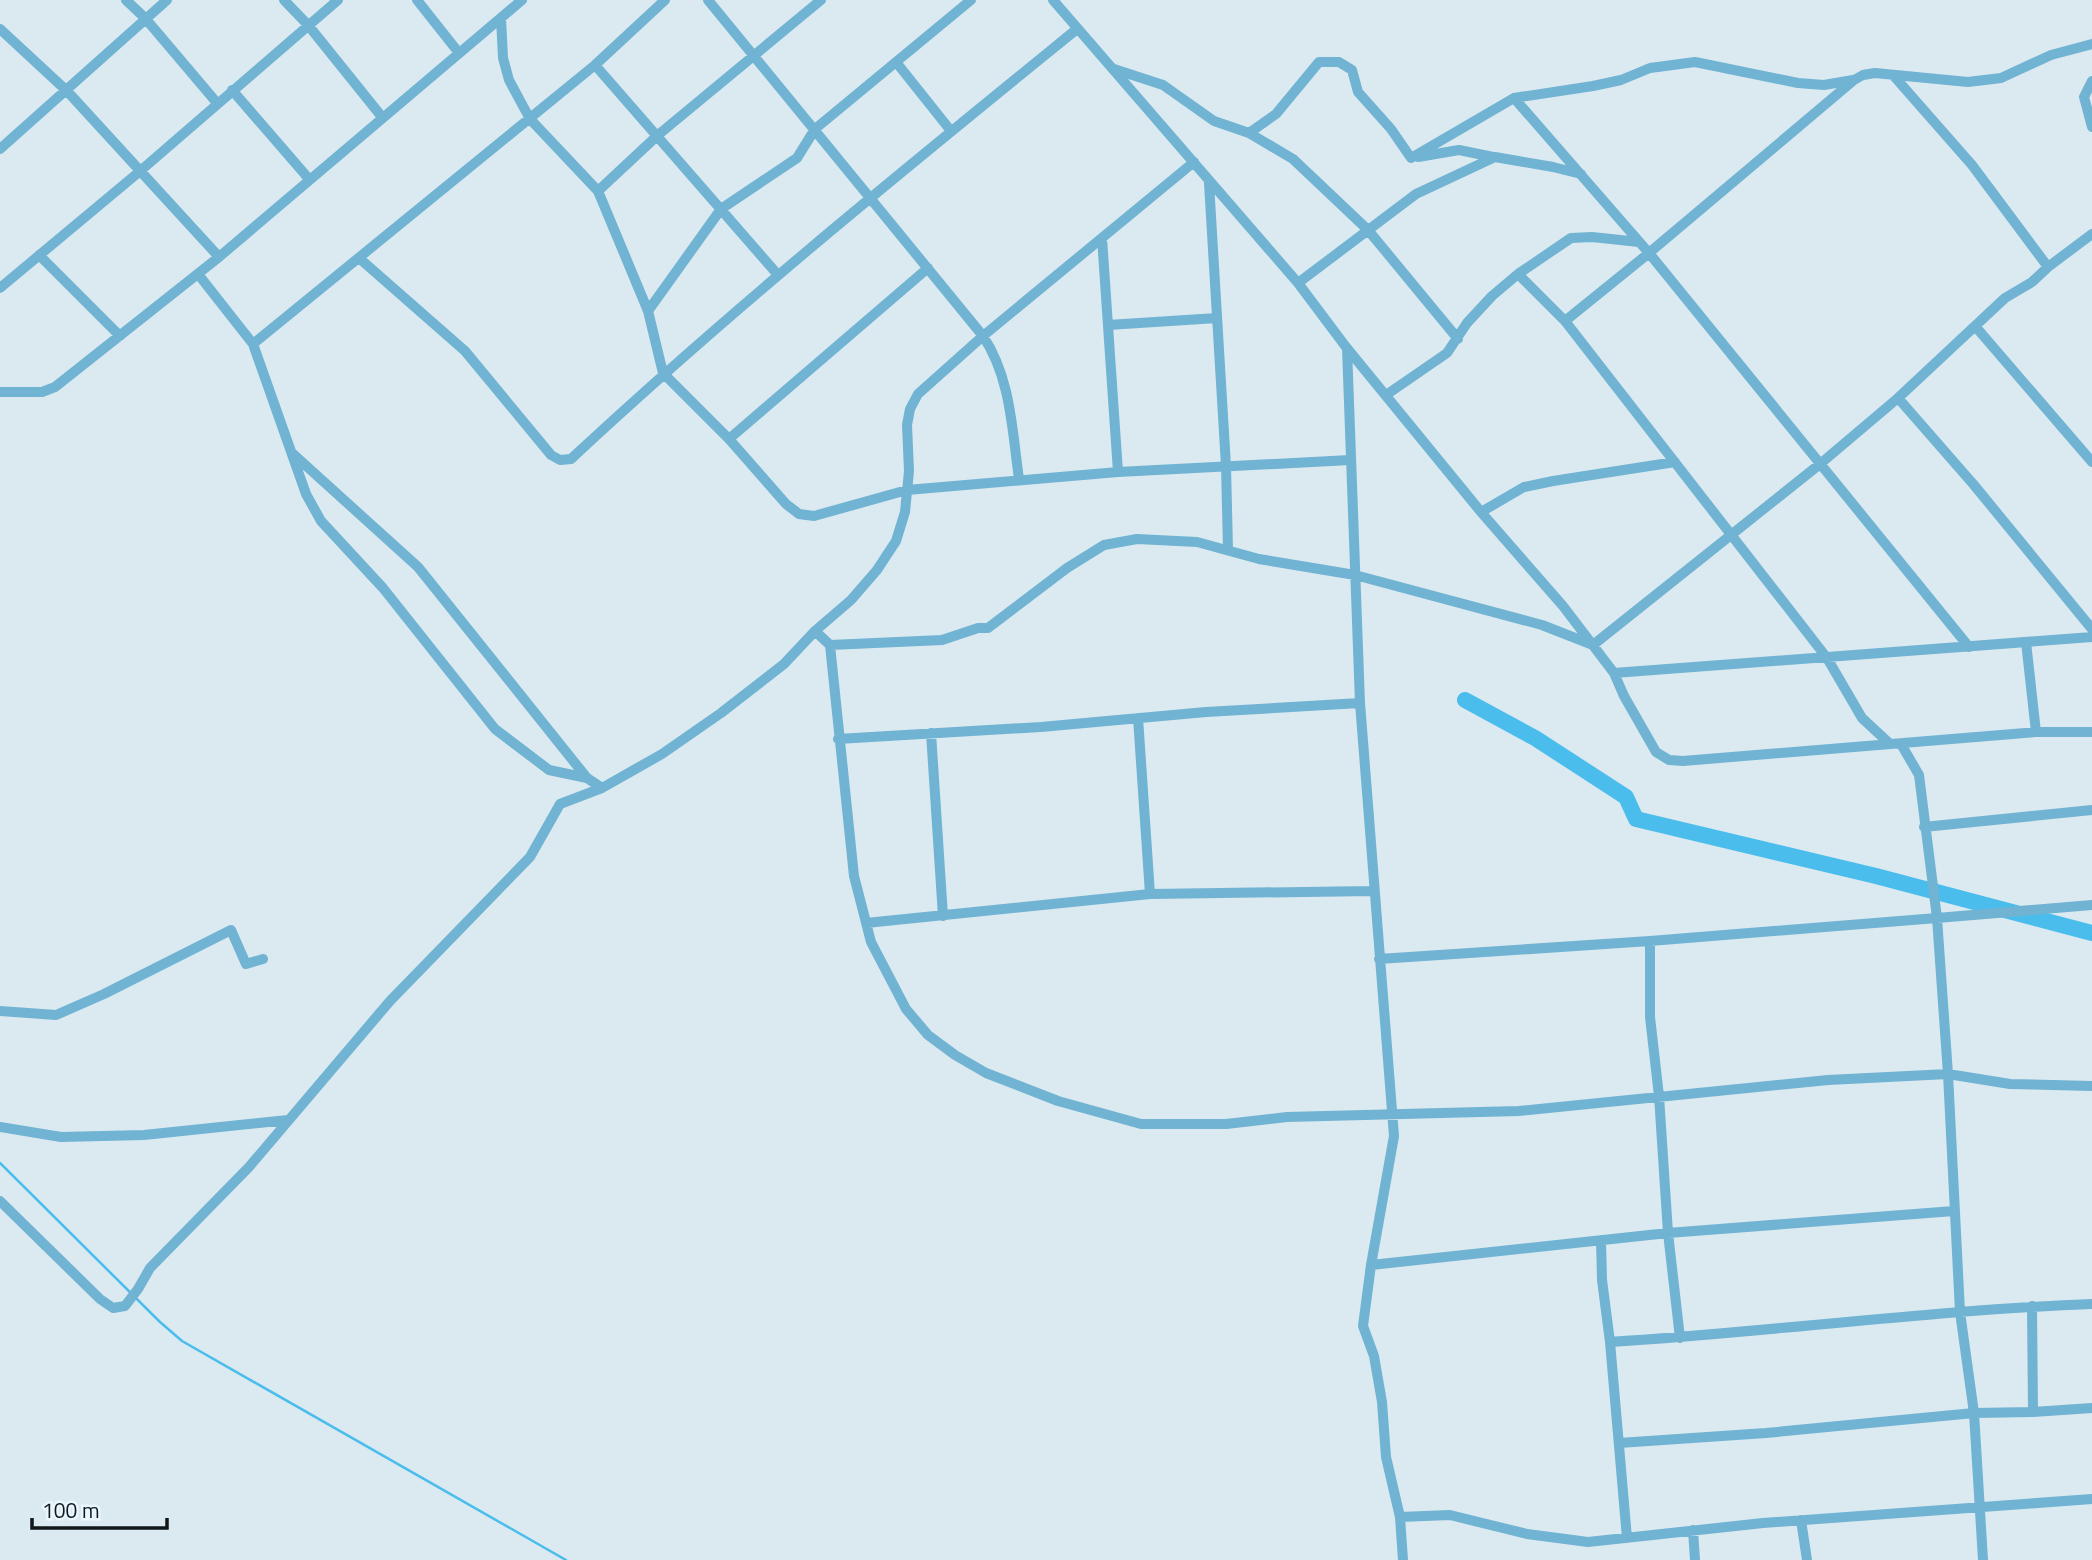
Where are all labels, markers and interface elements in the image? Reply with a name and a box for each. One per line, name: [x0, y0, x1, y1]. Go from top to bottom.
scale bar: [32, 1486, 166, 1530]
text: 100 m: [42, 1494, 99, 1526]

